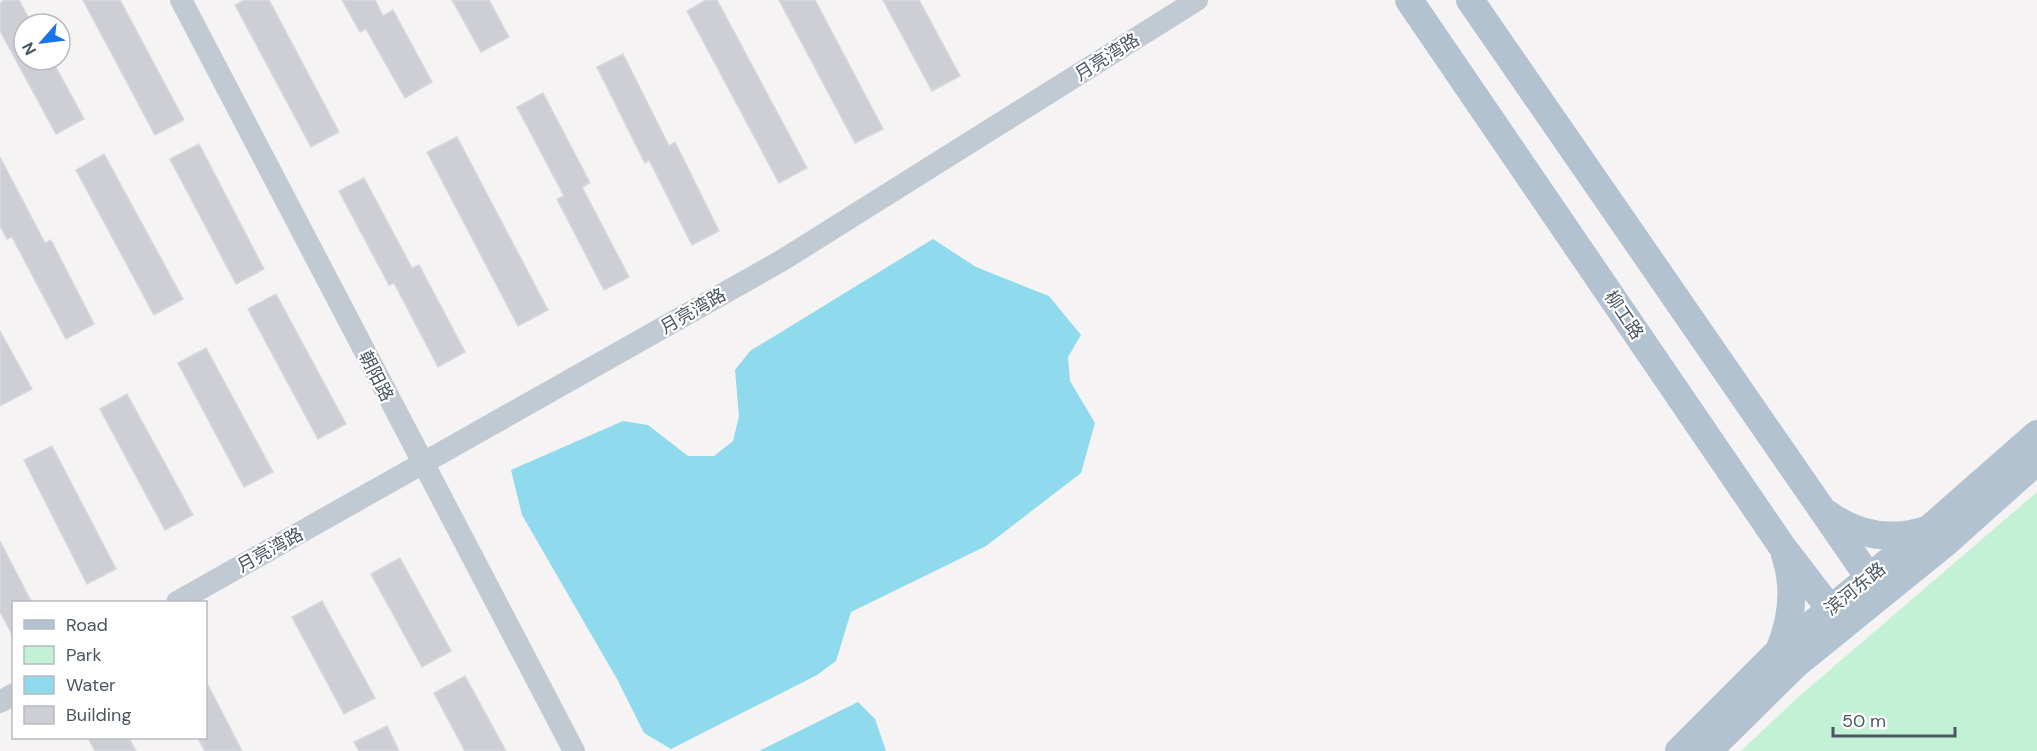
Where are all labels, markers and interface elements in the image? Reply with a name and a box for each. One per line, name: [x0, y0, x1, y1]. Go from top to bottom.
north arrow: [12, 12, 72, 72]
street label: 月亮湾路: [1070, 28, 1144, 86]
text: N: [17, 39, 41, 59]
street label: 月亮湾路: [656, 283, 730, 339]
street label: 柳工路: [1599, 286, 1649, 344]
street label: 朝阳路: [353, 346, 399, 406]
street label: 月亮湾路: [233, 522, 307, 578]
street label: 滨河东路: [1819, 557, 1891, 621]
legend: [12, 601, 207, 739]
text: Road: [66, 613, 108, 637]
text: Park: [66, 643, 102, 667]
text: Water: [66, 673, 116, 697]
scale bar: [1833, 700, 1954, 738]
text: Building: [66, 703, 131, 727]
text: 50 m: [1842, 709, 1886, 733]

